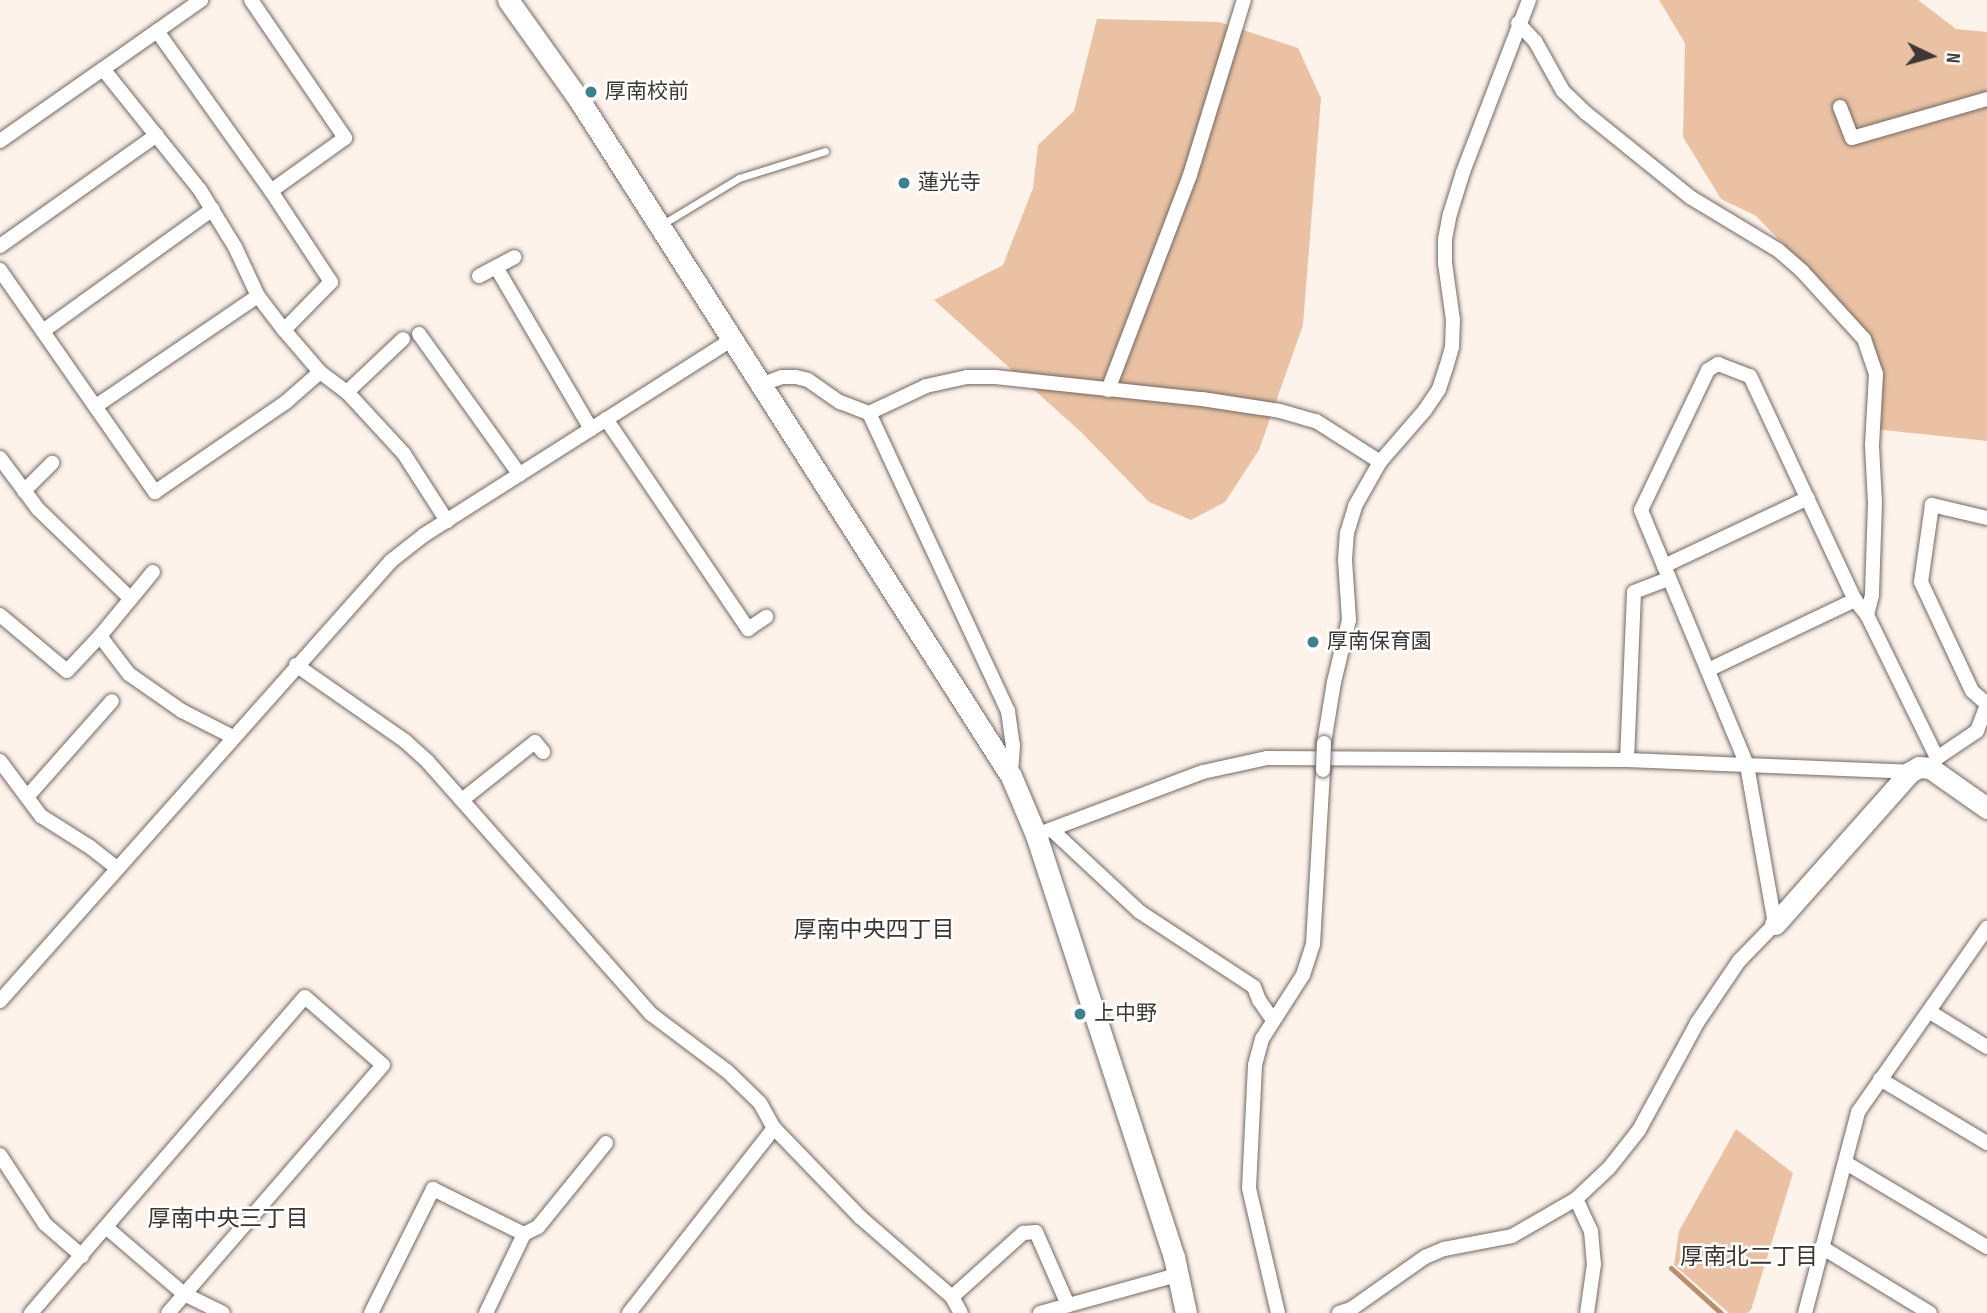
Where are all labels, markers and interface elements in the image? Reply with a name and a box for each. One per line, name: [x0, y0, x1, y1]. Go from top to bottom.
north arrow: [1896, 21, 1966, 91]
text: N: [1941, 52, 1964, 64]
place label: 厚南校前: [605, 79, 689, 105]
marker: 厚南校前: [583, 84, 599, 100]
place label: 蓮光寺: [918, 170, 981, 196]
marker: 蓮光寺: [896, 175, 912, 191]
place label: 厚南保育園: [1327, 629, 1432, 655]
marker: 厚南保育園: [1305, 634, 1321, 650]
district label: 厚南中央四丁目: [794, 916, 954, 944]
place label: 上中野: [1094, 1001, 1157, 1027]
marker: 上中野: [1072, 1006, 1088, 1022]
district label: 厚南中央三丁目: [148, 1205, 308, 1233]
district label: 厚南北二丁目: [1680, 1243, 1818, 1271]

